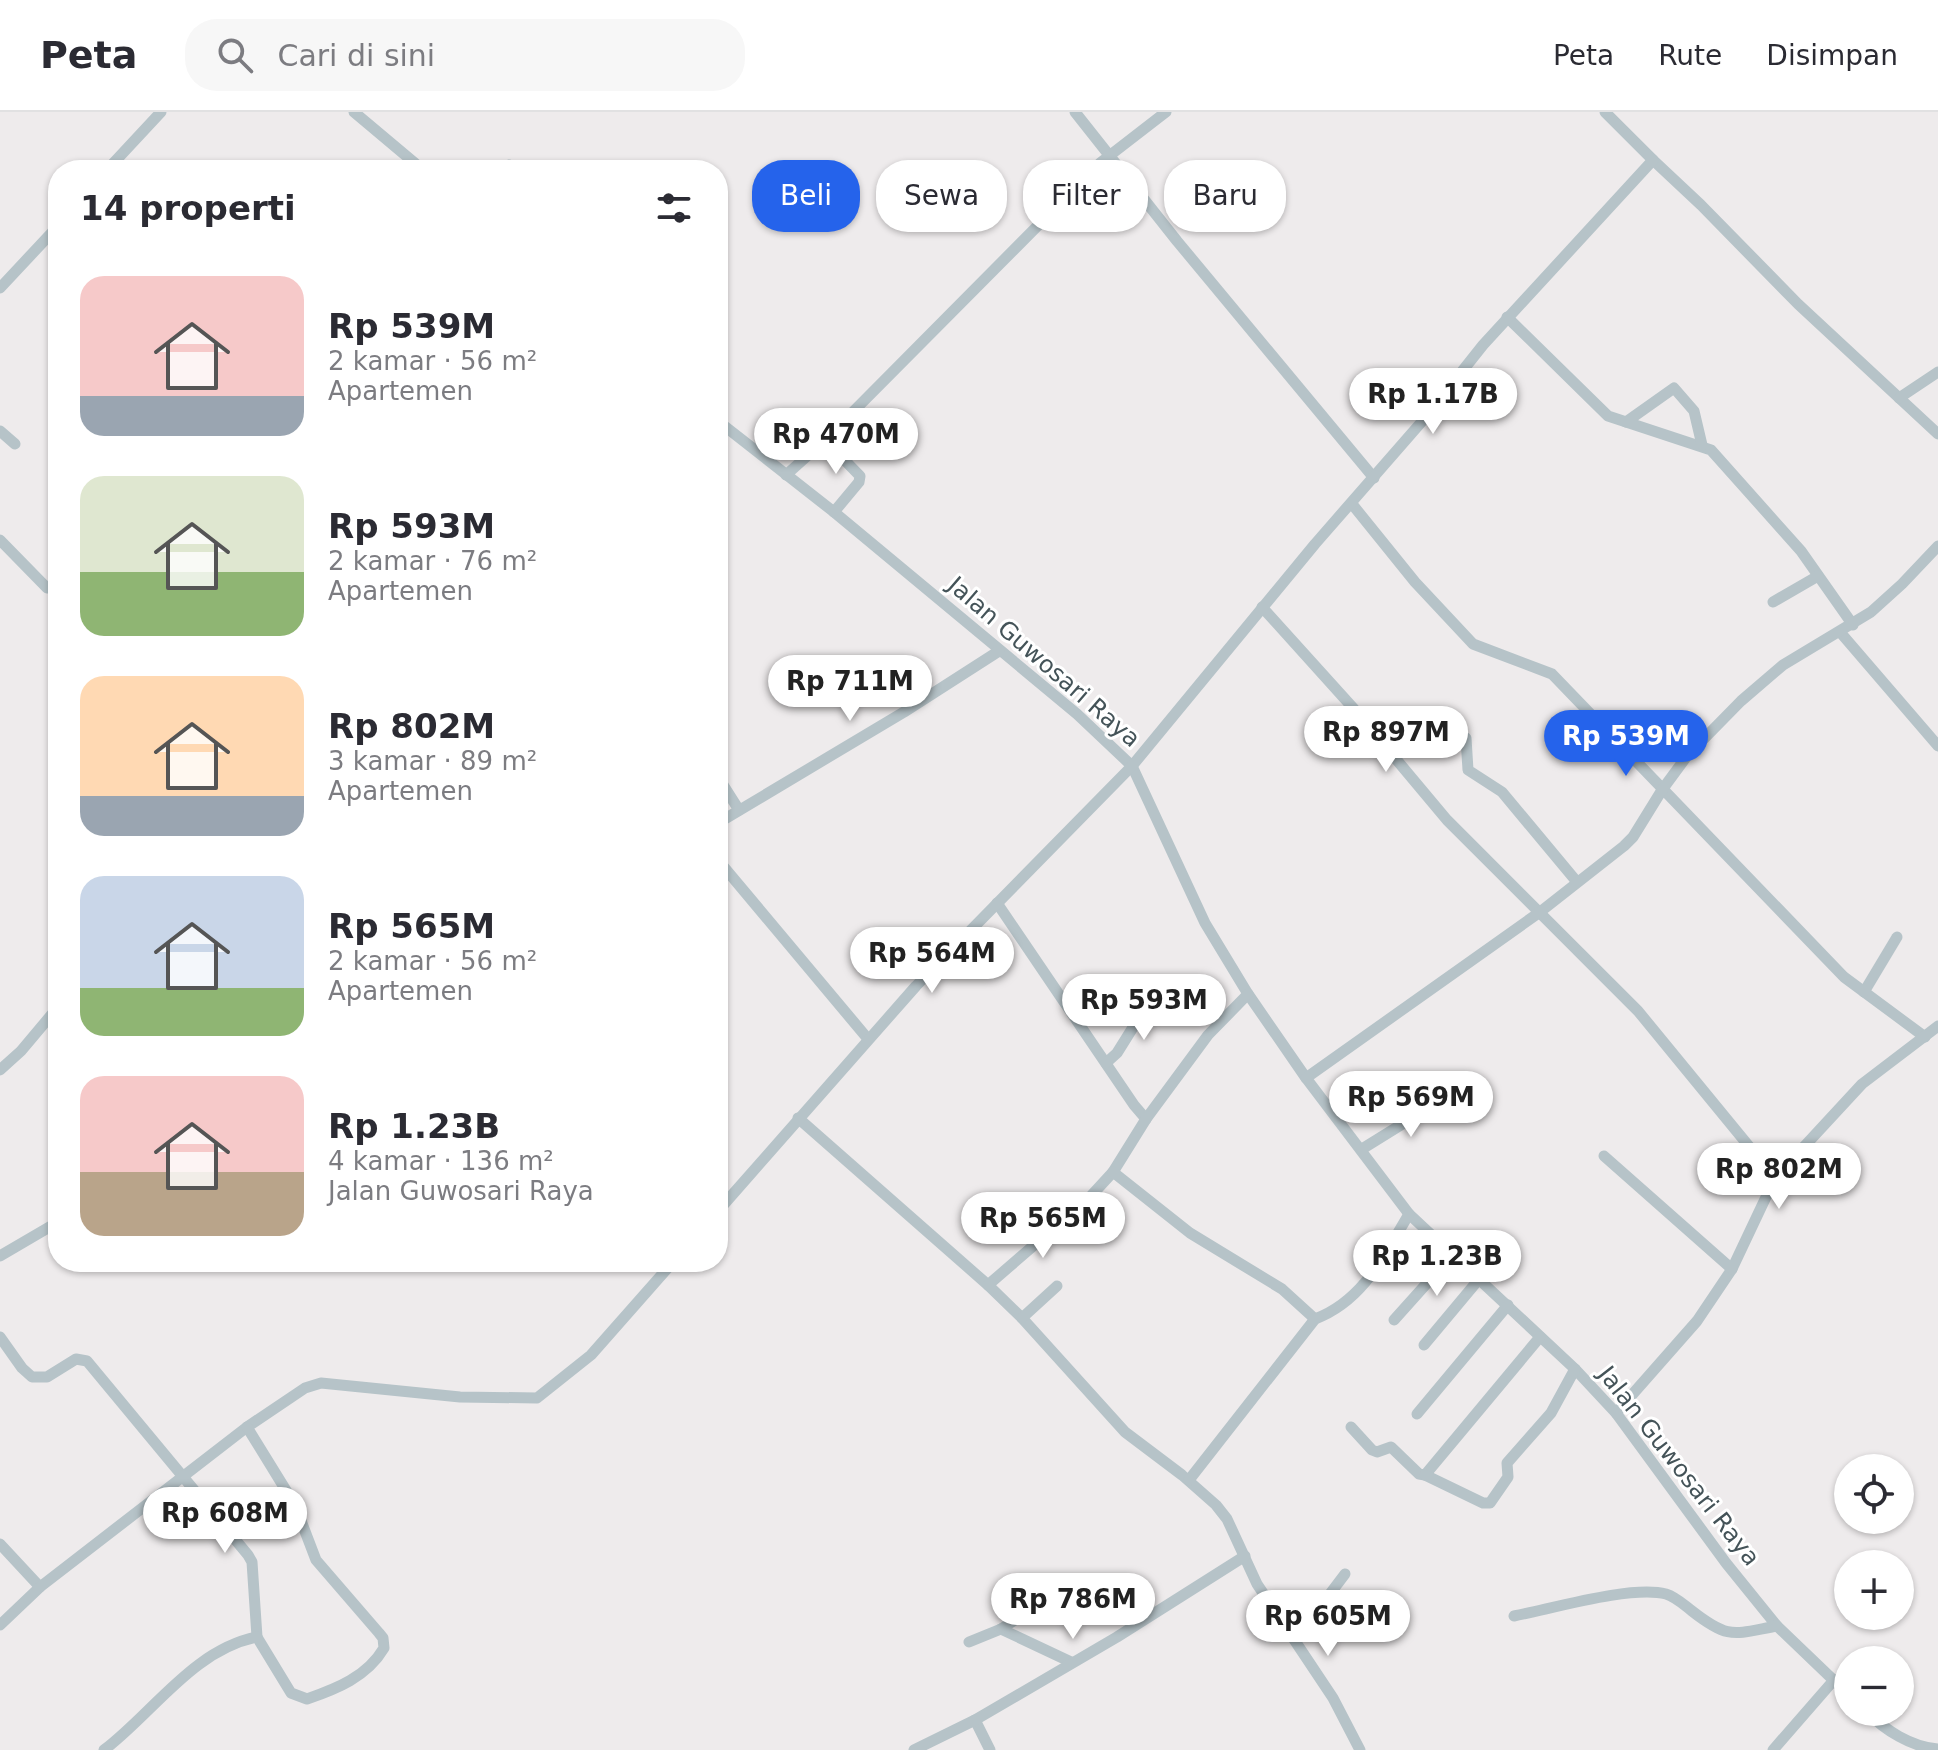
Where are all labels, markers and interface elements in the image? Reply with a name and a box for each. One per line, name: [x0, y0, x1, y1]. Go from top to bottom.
search box: [185, 19, 745, 91]
text: Peta: [40, 33, 137, 77]
icon: search: [213, 33, 257, 77]
text: Cari di sini: [277, 38, 435, 73]
text: Peta: [1553, 39, 1614, 72]
text: Rute: [1658, 39, 1722, 72]
text: Disimpan: [1766, 39, 1898, 72]
chip: Beli: [752, 160, 860, 232]
chip: Sewa: [876, 160, 1007, 232]
chip: Filter: [1023, 160, 1148, 232]
chip: Baru: [1164, 160, 1286, 232]
icon: filters: [652, 186, 696, 230]
text: 14 properti: [80, 188, 296, 228]
text: Rp 539M: [328, 306, 495, 346]
icon: home: [144, 308, 240, 404]
text: 2 kamar · 56 m²: [328, 346, 537, 376]
pin: Rp 1.17B: [1350, 368, 1516, 436]
text: Apartemen: [328, 376, 473, 406]
text: Rp 1.17B: [1367, 379, 1499, 409]
pin: Rp 470M: [762, 408, 910, 476]
text: Rp 470M: [772, 419, 900, 449]
text: Rp 593M: [328, 506, 495, 546]
icon: home: [144, 508, 240, 604]
text: 2 kamar · 76 m²: [328, 546, 537, 576]
street label: Jalan Guwosari Raya: [941, 570, 1146, 753]
text: Apartemen: [328, 576, 473, 606]
pin: Rp 711M: [776, 655, 924, 723]
text: Rp 711M: [786, 666, 914, 696]
text: Rp 802M: [328, 706, 495, 746]
pin: Rp 897M: [1312, 706, 1460, 774]
icon: home: [144, 708, 240, 804]
pin: Rp 539M: [1552, 710, 1700, 778]
text: Rp 897M: [1322, 717, 1450, 747]
text: Rp 539M: [1562, 721, 1690, 751]
text: 3 kamar · 89 m²: [328, 746, 537, 776]
text: Apartemen: [328, 776, 473, 806]
text: Rp 565M: [328, 906, 495, 946]
icon: home: [144, 908, 240, 1004]
pin: Rp 564M: [858, 927, 1006, 995]
text: Rp 564M: [868, 938, 996, 968]
text: 2 kamar · 56 m²: [328, 946, 537, 976]
pin: Rp 593M: [1070, 974, 1218, 1042]
text: Apartemen: [328, 976, 473, 1006]
text: Rp 593M: [1080, 985, 1208, 1015]
pin: Rp 569M: [1337, 1071, 1485, 1139]
text: Rp 569M: [1347, 1082, 1475, 1112]
text: Rp 1.23B: [328, 1106, 500, 1146]
icon: home: [144, 1108, 240, 1204]
pin: Rp 802M: [1705, 1143, 1853, 1211]
text: 4 kamar · 136 m²: [328, 1146, 554, 1176]
text: Rp 802M: [1715, 1154, 1843, 1184]
text: Jalan Guwosari Raya: [328, 1176, 594, 1206]
pin: Rp 565M: [969, 1192, 1117, 1260]
text: Rp 565M: [979, 1203, 1107, 1233]
pin: Rp 1.23B: [1354, 1230, 1520, 1298]
text: Rp 1.23B: [1371, 1241, 1503, 1271]
street label: Jalan Guwosari Raya: [1591, 1359, 1766, 1571]
map controls: [1834, 1454, 1914, 1726]
button: locate: [1834, 1454, 1914, 1534]
pin: Rp 608M: [151, 1487, 299, 1555]
text: Rp 608M: [161, 1498, 289, 1528]
button: +: [1834, 1550, 1914, 1630]
pin: Rp 786M: [999, 1573, 1147, 1641]
text: Rp 786M: [1009, 1584, 1137, 1614]
pin: Rp 605M: [1254, 1590, 1402, 1658]
text: Rp 605M: [1264, 1601, 1392, 1631]
button: −: [1834, 1646, 1914, 1726]

